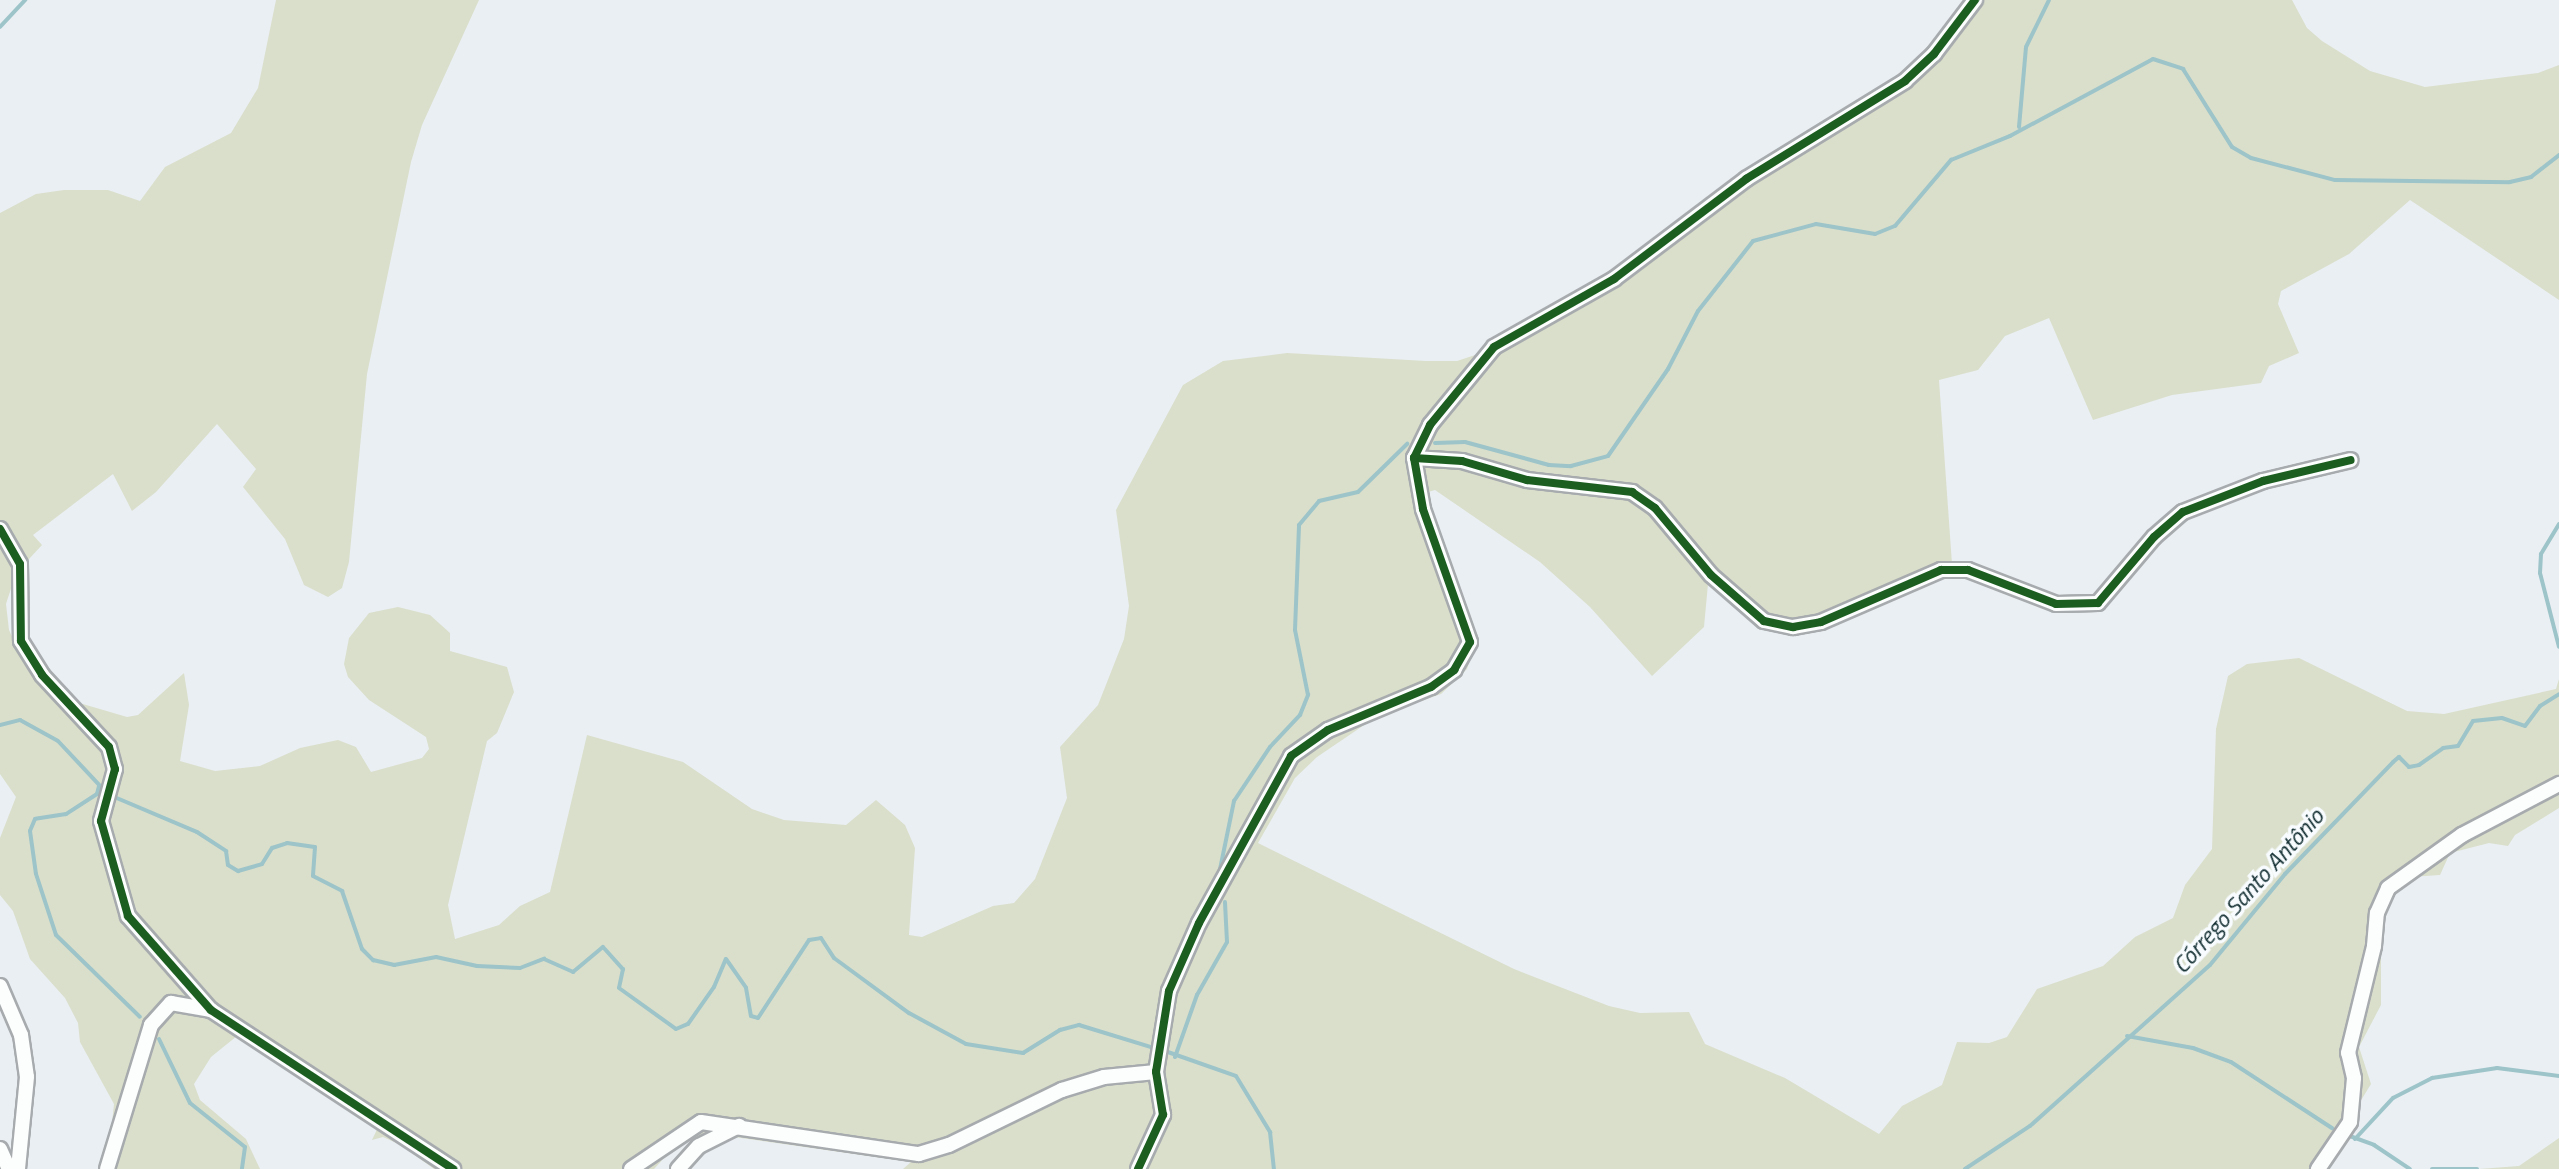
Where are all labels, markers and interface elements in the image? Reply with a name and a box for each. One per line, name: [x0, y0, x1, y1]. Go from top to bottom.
water label: Córrego Santo Antônio: [2166, 803, 2330, 979]

